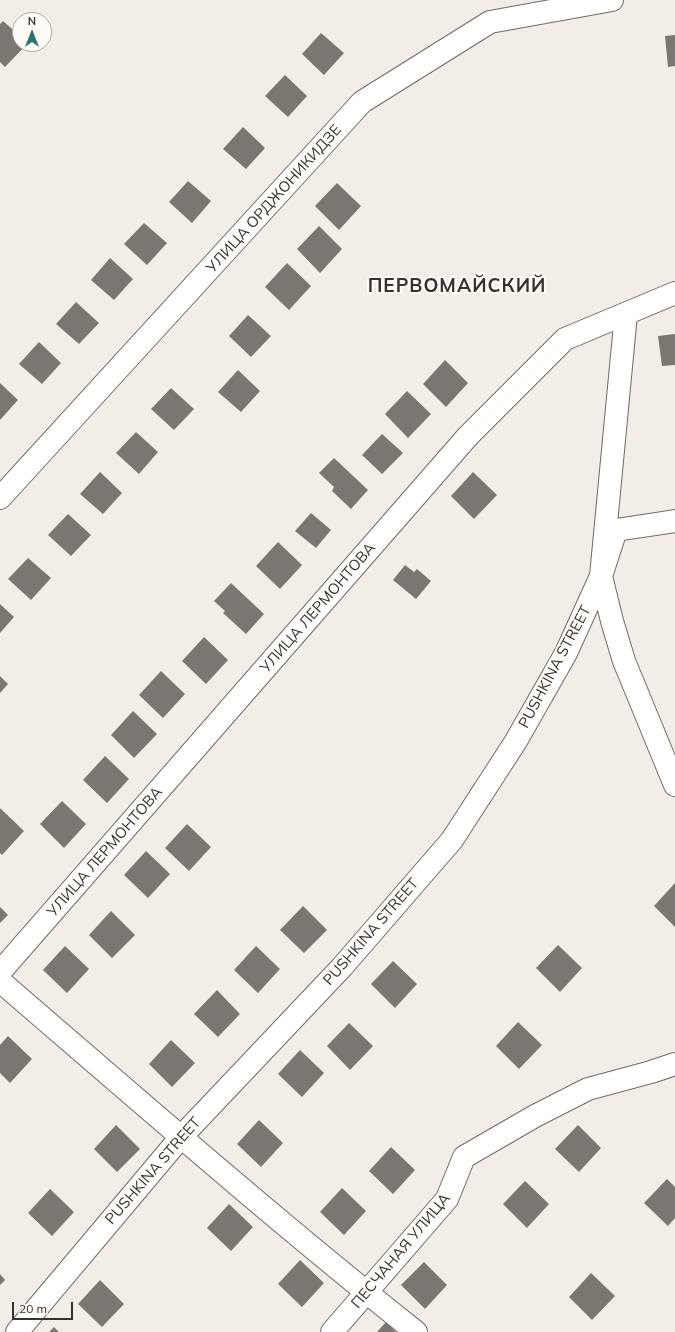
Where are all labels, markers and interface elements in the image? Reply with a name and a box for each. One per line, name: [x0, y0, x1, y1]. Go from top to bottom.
north arrow: [12, 12, 52, 52]
text: N: [28, 14, 36, 28]
street label: УЛИЦА ОРДЖОНИКИДЗЕ: [203, 121, 345, 277]
district label: ПЕРВОМАЙСКИЙ: [368, 275, 546, 297]
street label: УЛИЦА ЛЕРМОНТОВА: [257, 539, 379, 677]
street label: PUSHKINA STREET: [515, 603, 595, 731]
street label: УЛИЦА ЛЕРМОНТОВА: [44, 783, 166, 921]
street label: PUSHKINA STREET: [320, 875, 422, 989]
street label: PUSHKINA STREET: [102, 1114, 204, 1228]
street label: ПЕСЧАНАЯ УЛИЦА: [348, 1190, 454, 1312]
scale bar: [14, 1294, 75, 1320]
text: 20 m: [19, 1301, 47, 1316]

